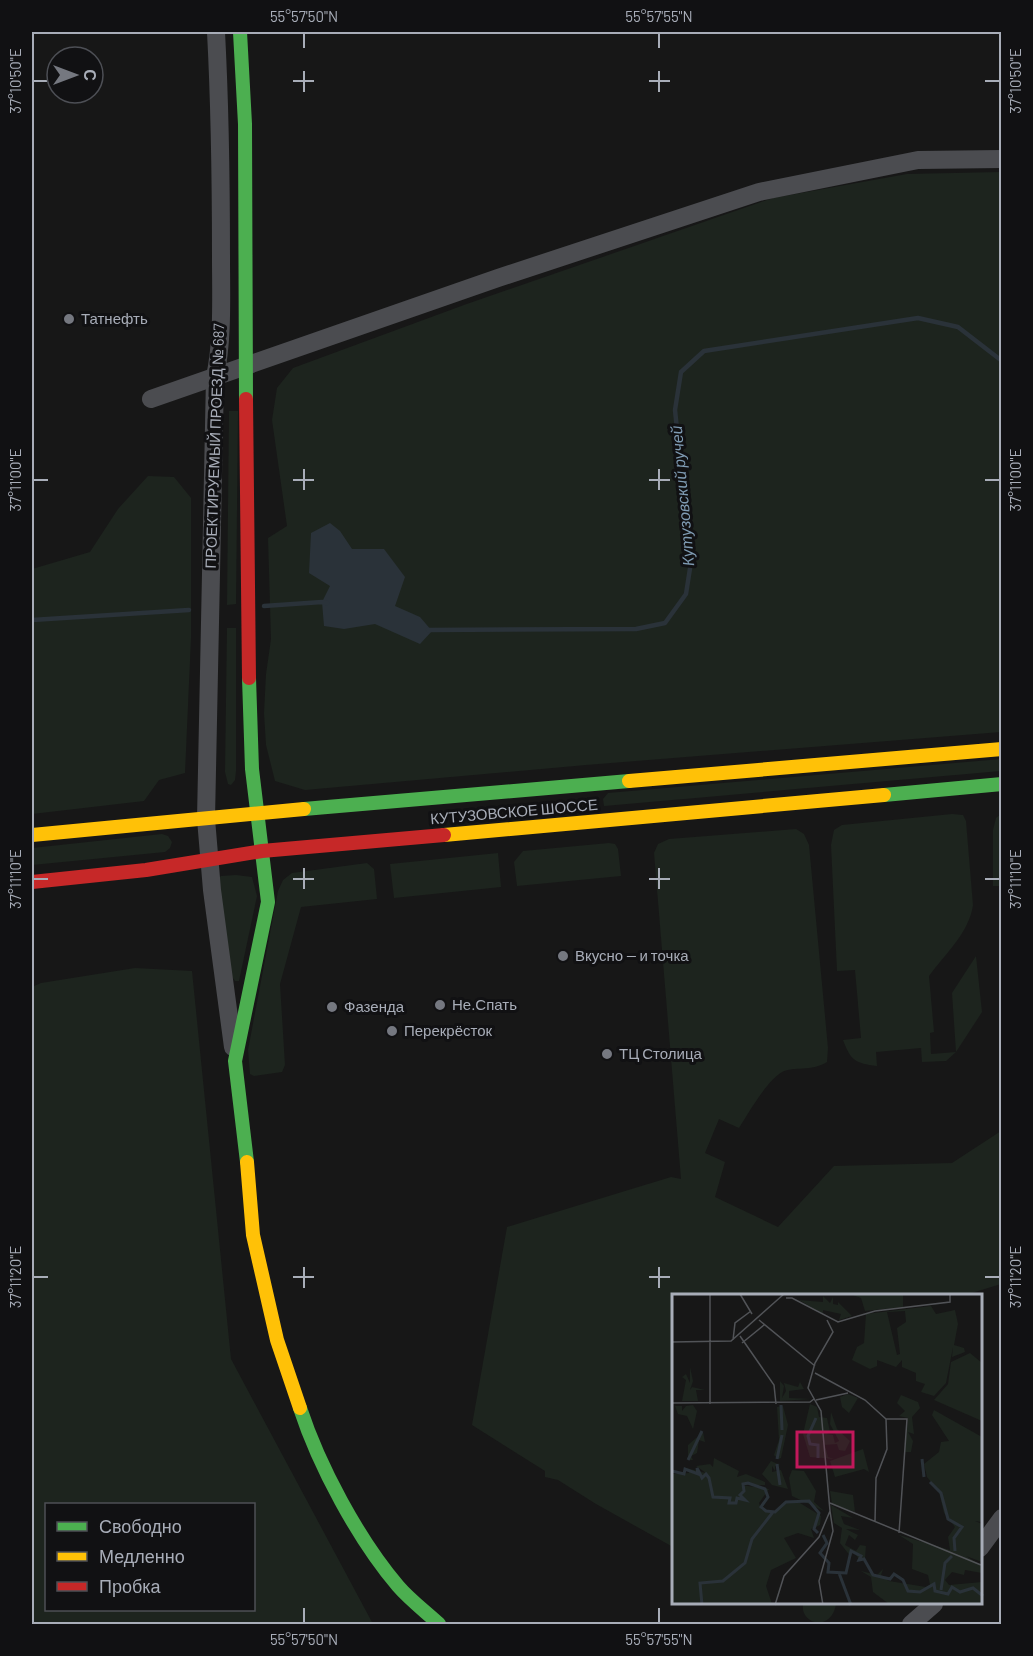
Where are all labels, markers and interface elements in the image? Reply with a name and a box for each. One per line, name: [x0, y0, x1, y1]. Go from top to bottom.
text: 55°57'50"N: [270, 7, 338, 25]
text: 55°57'55"N: [625, 7, 693, 25]
north arrow: [45, 45, 105, 105]
text: 37°10'50"E: [6, 48, 24, 114]
text: 37°10'50"E: [1006, 48, 1024, 114]
text: С: [81, 69, 100, 81]
place label: Татнефть: [81, 309, 148, 327]
marker: Татнефть: [62, 312, 76, 326]
street label: ПРОЕКТИРУЕМЫЙ ПРОЕЗД № 687: [201, 323, 227, 569]
water label: Кутузовский ручей: [666, 425, 697, 567]
text: 37°11'00"E: [6, 448, 24, 512]
text: 37°11'00"E: [1006, 448, 1024, 512]
street label: КУТУЗОВСКОЕ ШОССЕ: [429, 795, 598, 827]
text: 37°11'10"E: [6, 849, 24, 909]
text: 37°11'10"E: [1006, 849, 1024, 909]
place label: Вкусно — и точка: [575, 946, 689, 964]
marker: Вкусно — и точка: [556, 949, 570, 963]
place label: Не.Спать: [452, 995, 517, 1013]
place label: Фазенда: [344, 997, 405, 1015]
marker: Не.Спать: [433, 998, 447, 1012]
marker: Фазенда: [325, 1000, 339, 1014]
place label: Перекрёсток: [404, 1021, 493, 1039]
marker: Перекрёсток: [385, 1024, 399, 1038]
place label: ТЦ Столица: [619, 1044, 703, 1062]
marker: ТЦ Столица: [600, 1047, 614, 1061]
text: 37°11'20"E: [6, 1246, 24, 1308]
text: 37°11'20"E: [1006, 1246, 1024, 1308]
inset map: [672, 1294, 982, 1605]
legend: [45, 1503, 255, 1611]
text: Свободно: [99, 1515, 182, 1537]
text: Медленно: [99, 1545, 185, 1567]
text: Пробка: [99, 1575, 162, 1597]
text: 55°57'50"N: [270, 1630, 338, 1648]
text: 55°57'55"N: [625, 1630, 693, 1648]

